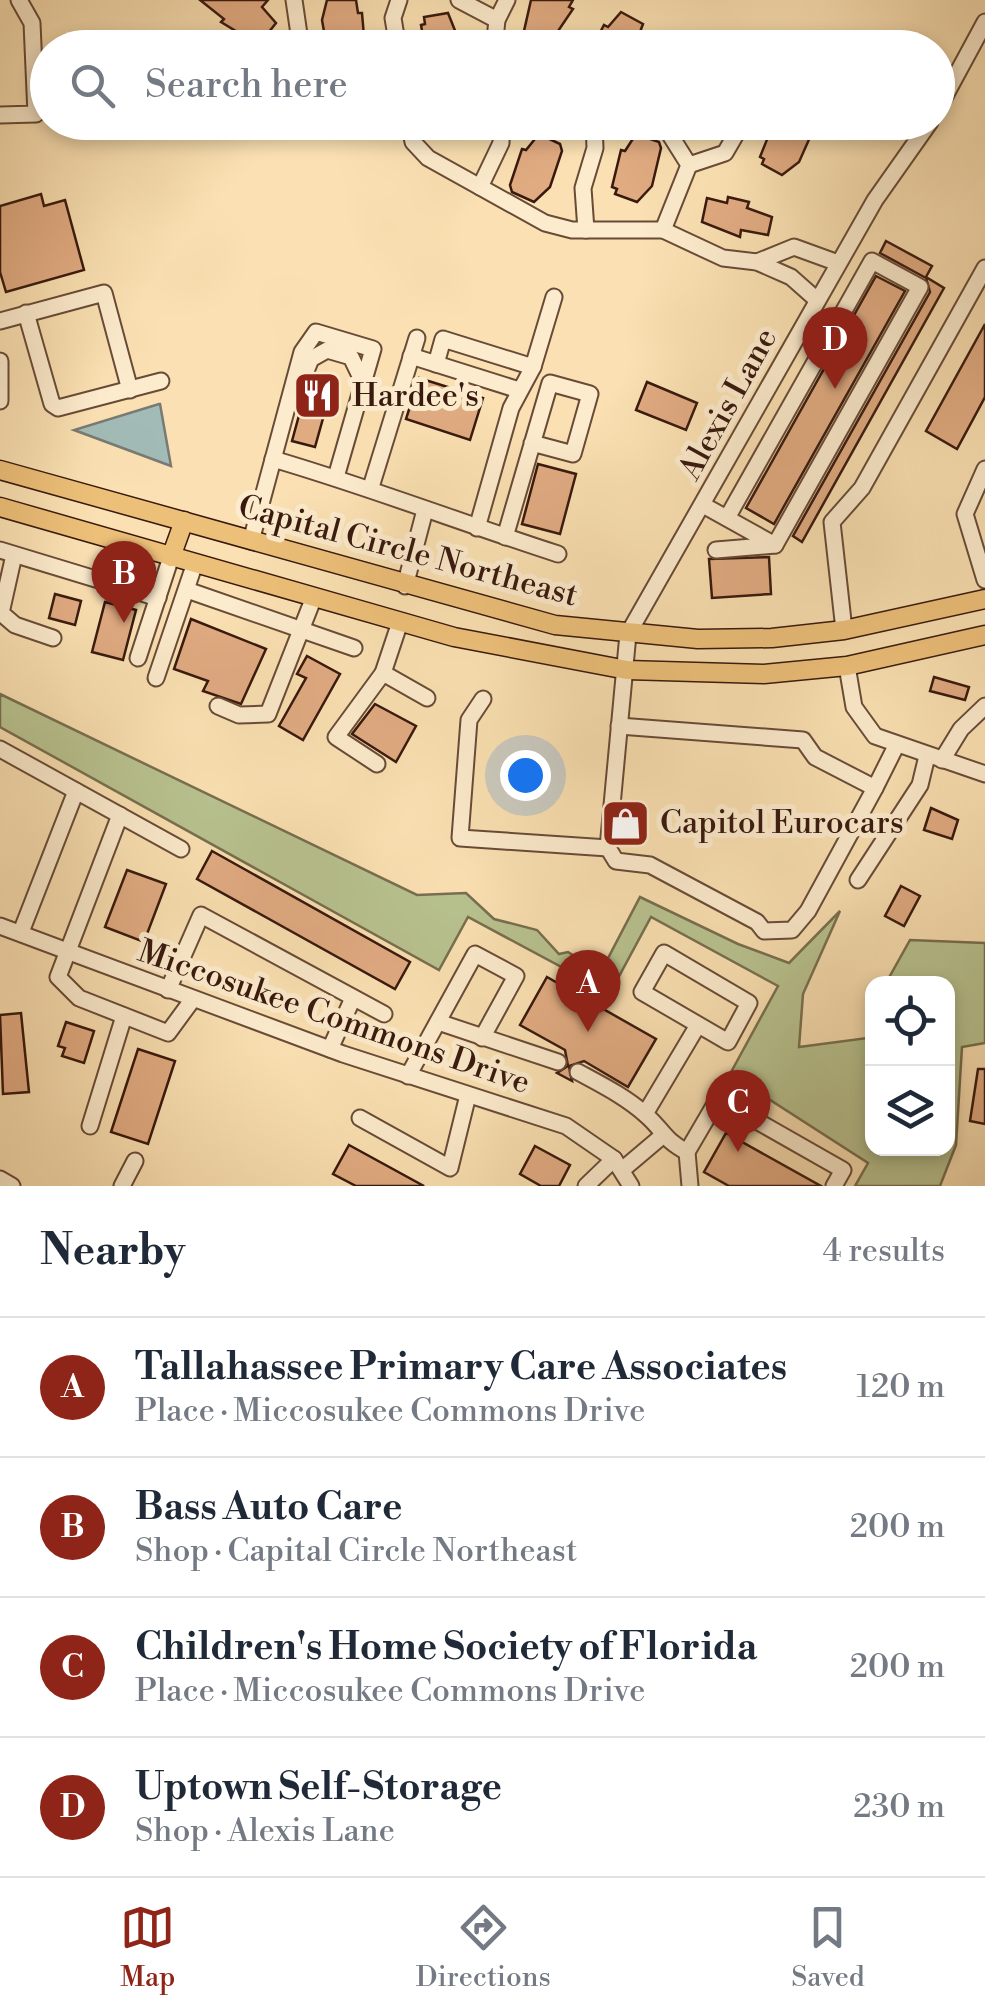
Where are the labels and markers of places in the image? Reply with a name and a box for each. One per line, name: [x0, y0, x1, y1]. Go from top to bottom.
pin: D: [802, 306, 868, 389]
restaurant icon: Hardee's: [291, 370, 343, 422]
place label: Hardee's: [352, 376, 479, 416]
pin: B: [92, 540, 156, 623]
shop icon: Capitol Eurocars: [599, 797, 651, 849]
place label: Capitol Eurocars: [660, 803, 904, 843]
pin: A: [556, 950, 620, 1032]
pin: C: [706, 1070, 770, 1152]

